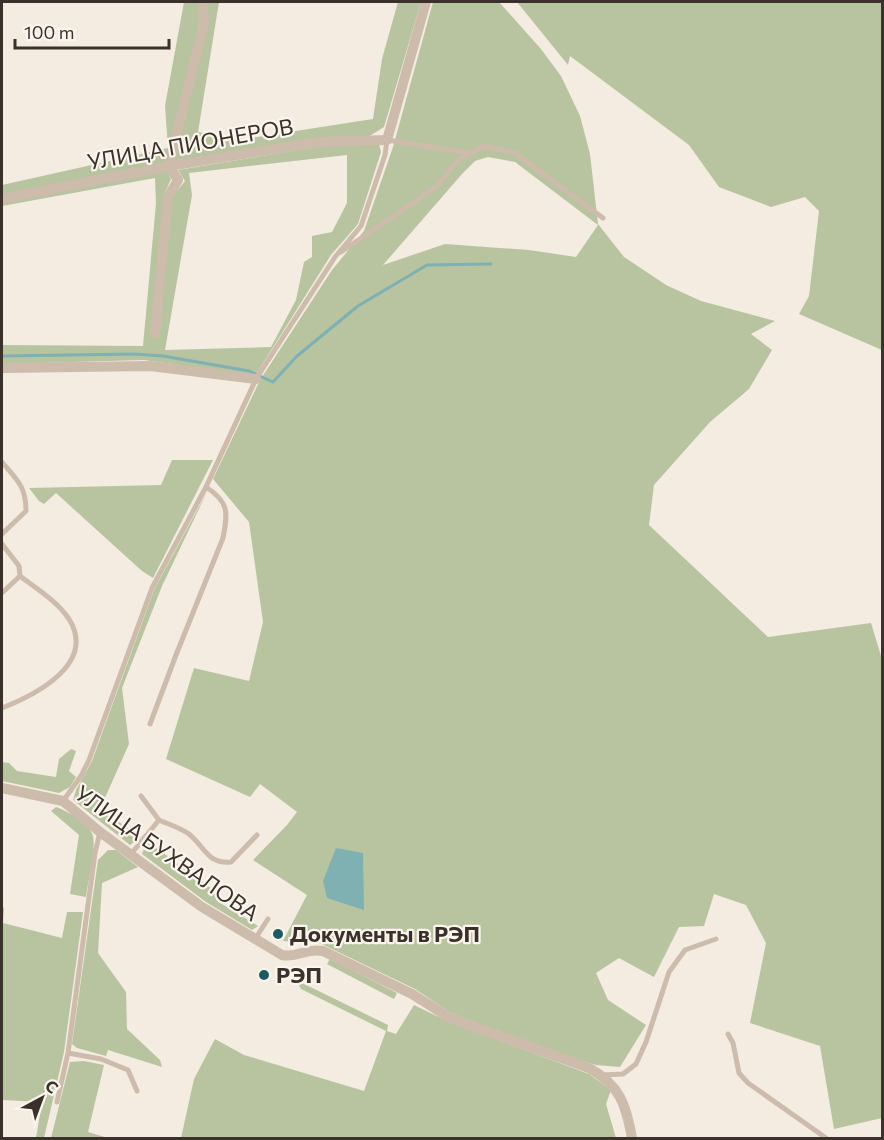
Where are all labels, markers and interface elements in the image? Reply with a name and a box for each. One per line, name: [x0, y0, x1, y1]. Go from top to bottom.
scale bar: [15, 12, 170, 50]
text: 100 m: [24, 21, 74, 43]
street label: УЛИЦА ПИОНЕРОВ: [85, 112, 295, 175]
street label: УЛИЦА БУХВАЛОВА: [70, 779, 264, 926]
place label: Документы в РЭП: [290, 920, 480, 947]
marker: Документы в РЭП: [271, 927, 285, 941]
place label: РЭП: [276, 961, 322, 988]
marker: РЭП: [257, 968, 271, 982]
north arrow: [12, 1068, 72, 1128]
text: С: [42, 1076, 63, 1097]

